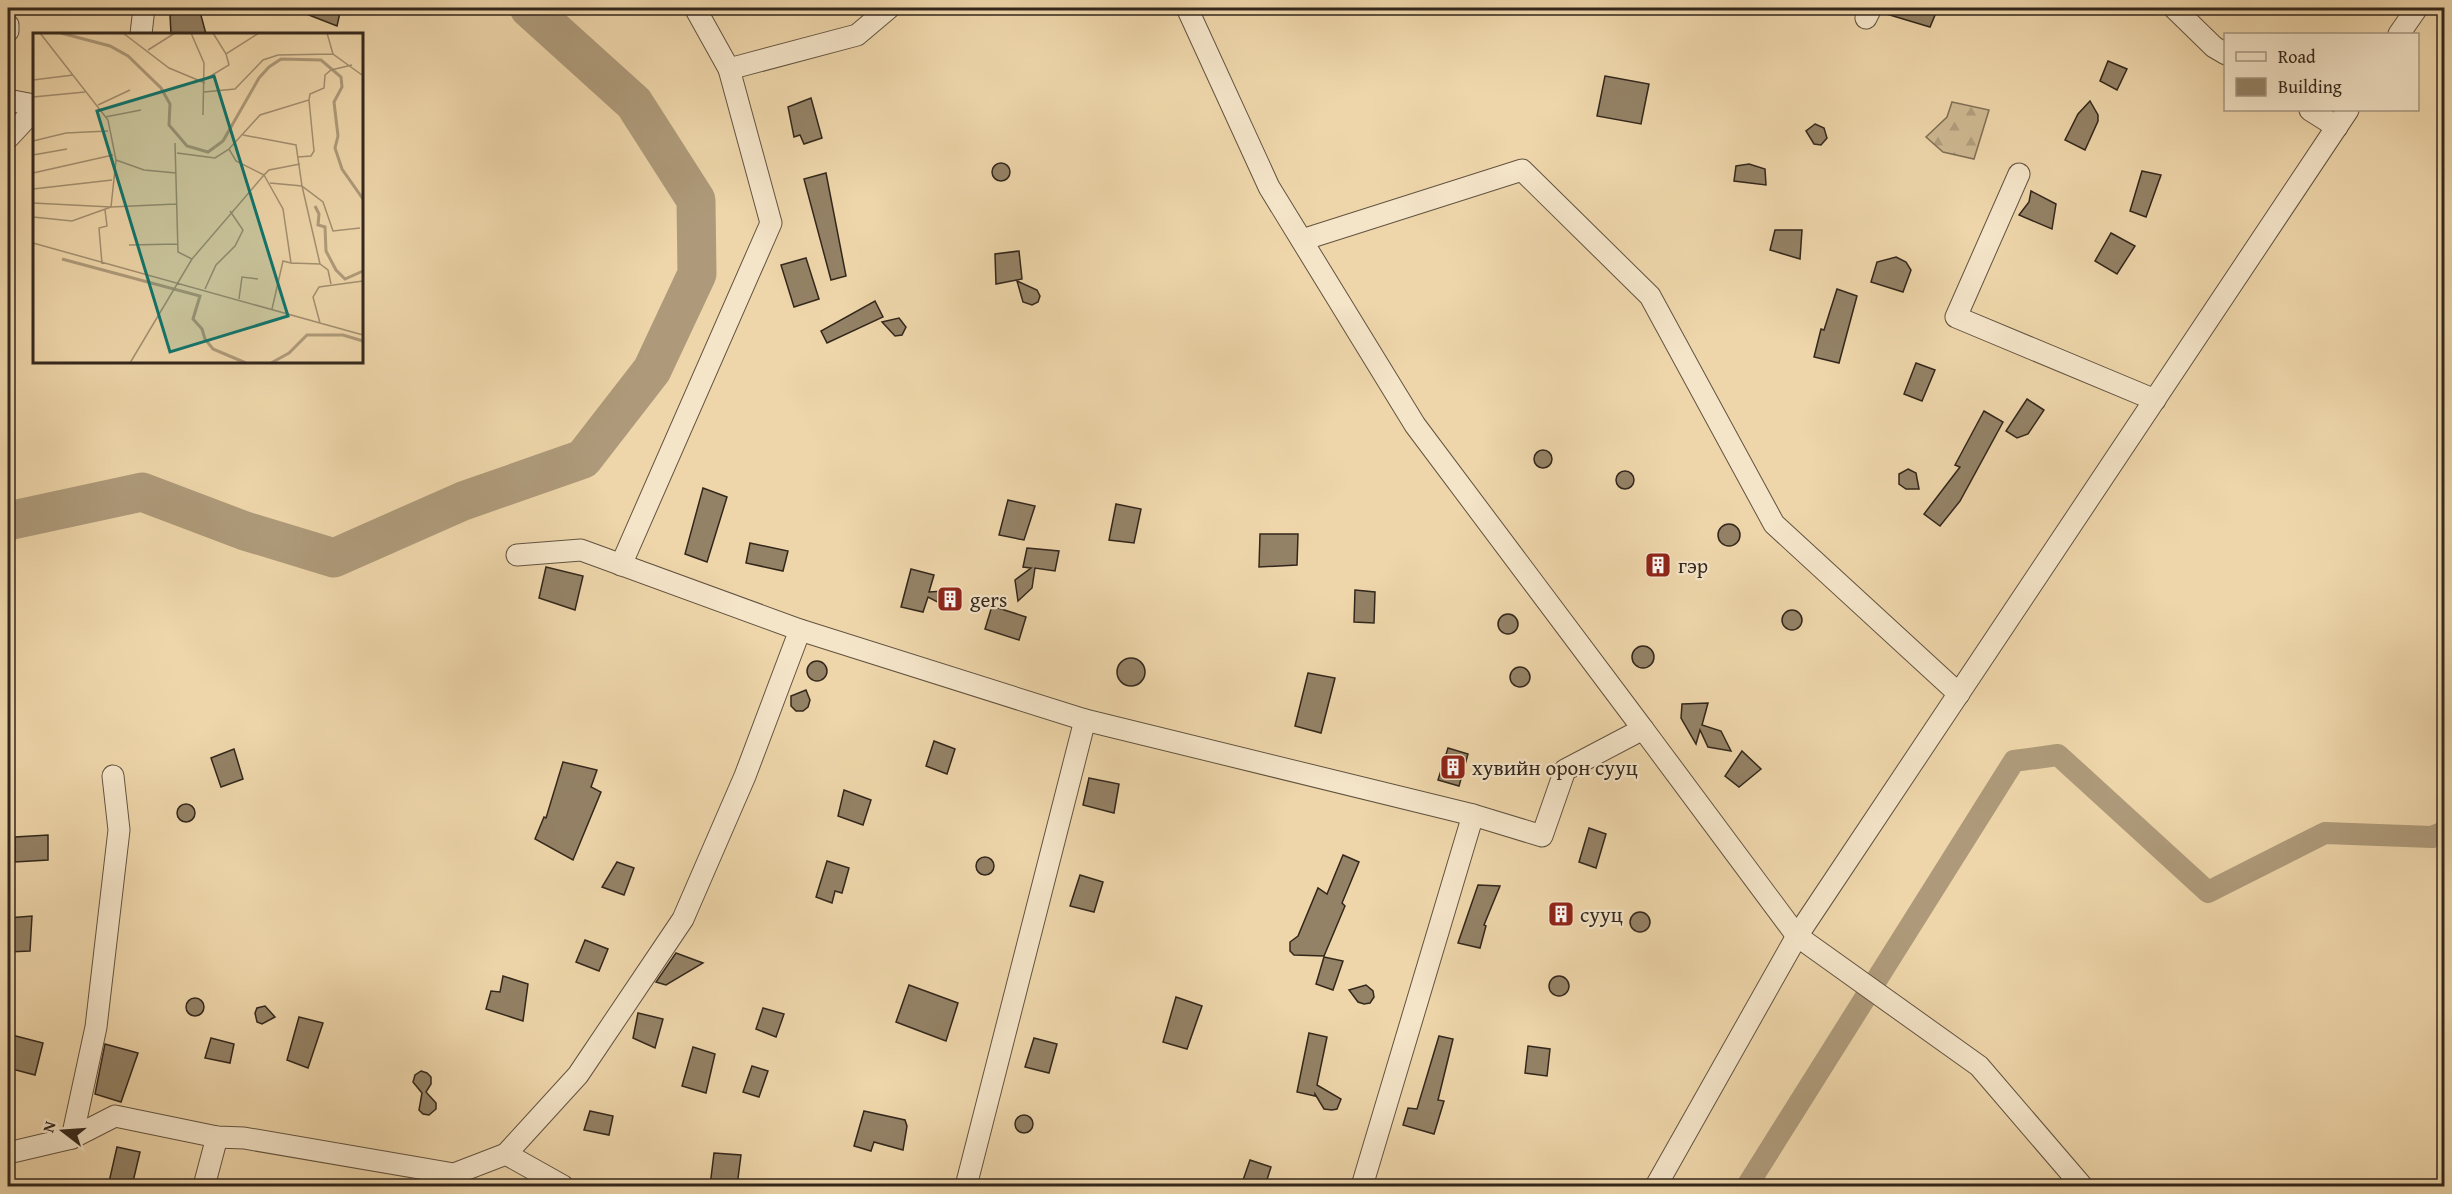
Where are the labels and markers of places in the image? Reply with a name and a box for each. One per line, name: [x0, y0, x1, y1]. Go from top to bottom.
building icon: гэр: [1643, 550, 1673, 580]
place label: гэр: [1678, 550, 1708, 581]
building icon: gers: [935, 584, 965, 614]
place label: gers: [970, 584, 1007, 615]
building icon: хувийн орон сууц: [1438, 752, 1468, 782]
place label: хувийн орон сууц: [1472, 752, 1638, 783]
building icon: сууц: [1546, 899, 1576, 929]
place label: сууц: [1580, 899, 1623, 930]

